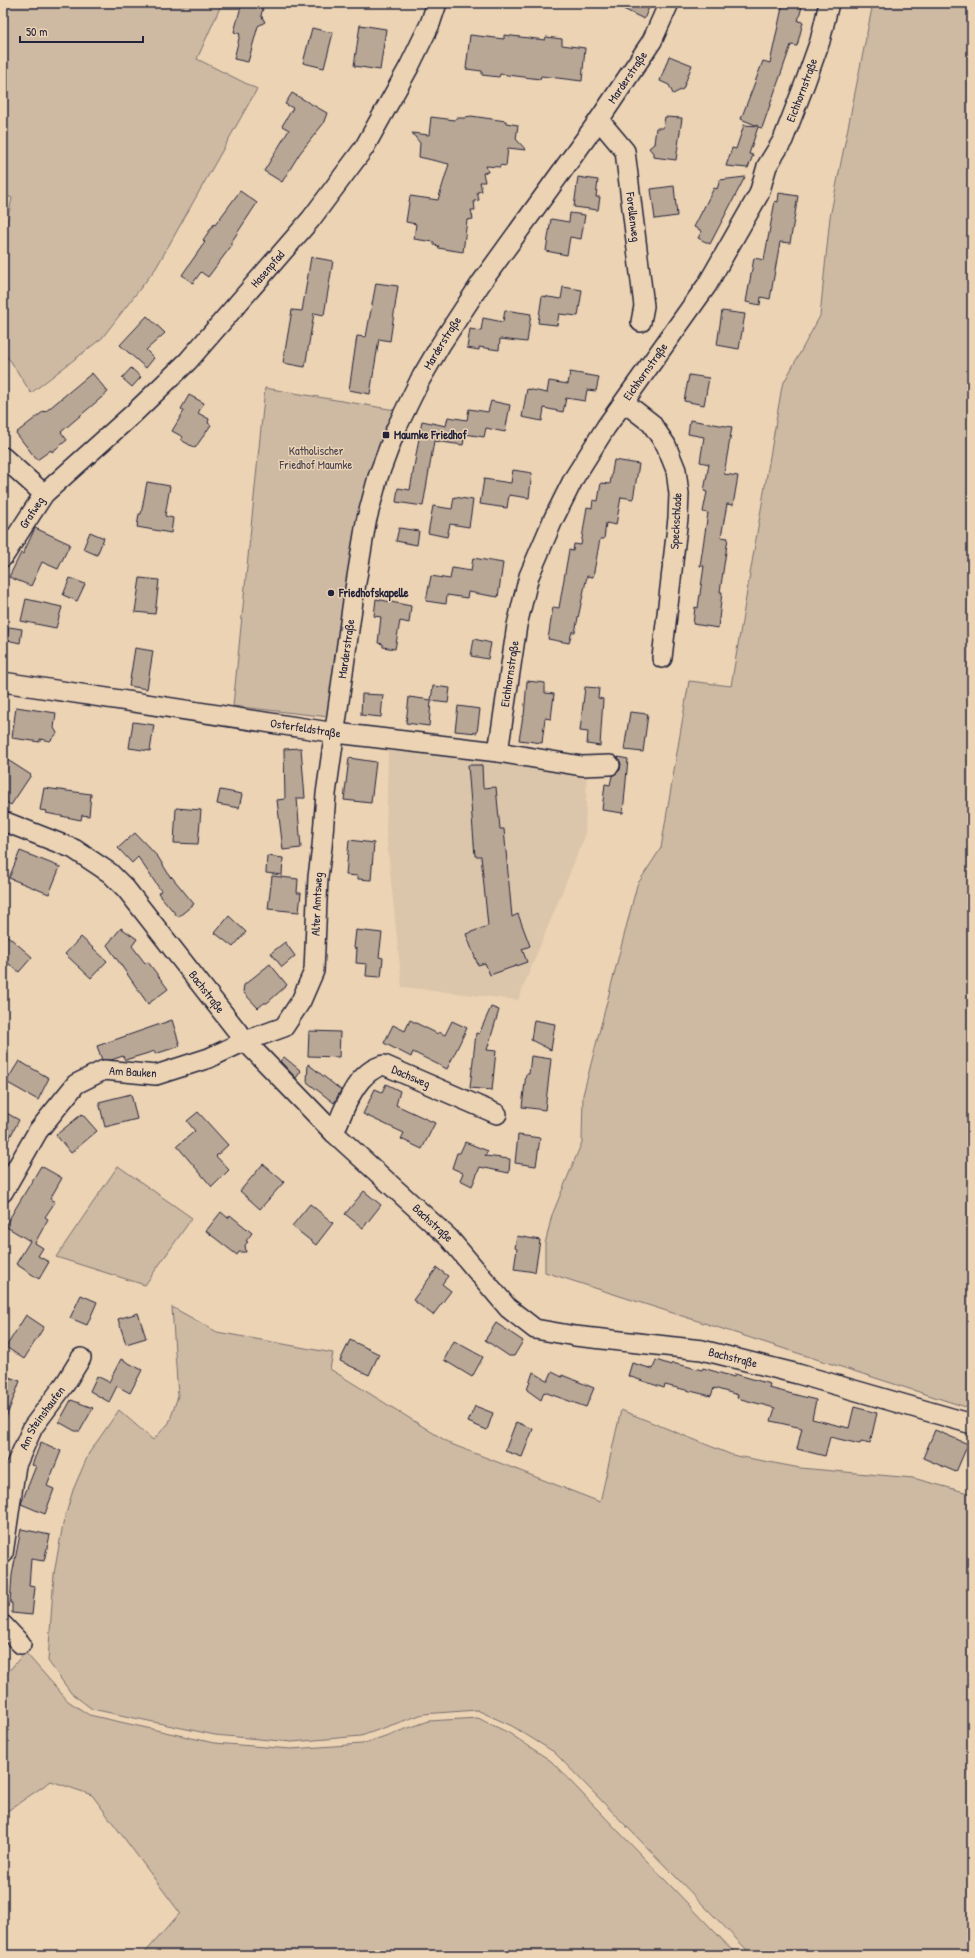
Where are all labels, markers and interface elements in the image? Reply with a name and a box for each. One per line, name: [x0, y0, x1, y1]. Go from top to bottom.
scale bar: [20, 18, 143, 44]
text: 50 m: [26, 23, 47, 40]
street label: Marderstraße: [603, 47, 651, 107]
street label: Eichhornstraße: [782, 56, 821, 124]
street label: Forellenweg: [622, 190, 645, 243]
street label: Hasenpfad: [247, 246, 288, 291]
street label: Marderstraße: [419, 313, 465, 373]
street label: Eichhornstraße: [619, 339, 671, 403]
place label: Maumke Friedhof: [394, 426, 467, 443]
marker: Maumke Friedhof: [381, 430, 391, 440]
park label: Katholischer Friedhof Maumke: [279, 442, 353, 473]
street label: Speckschlade: [666, 492, 685, 550]
street label: Grafweg: [15, 493, 48, 532]
place label: Friedhofskapelle: [338, 584, 409, 602]
marker: Friedhofskapelle: [326, 588, 336, 598]
street label: Marderstraße: [333, 618, 358, 680]
street label: Eichhornstraße: [496, 639, 523, 708]
street label: Osterfeldstraße: [269, 714, 342, 742]
street label: Alter Amtsweg: [306, 871, 327, 936]
street label: Bachstraße: [185, 967, 229, 1017]
street label: Dachsweg: [389, 1060, 433, 1092]
street label: Am Bauken: [109, 1062, 157, 1081]
street label: Bachstraße: [409, 1200, 458, 1246]
street label: Bachstraße: [707, 1343, 759, 1372]
street label: Am Steinshaufen: [15, 1382, 69, 1452]

